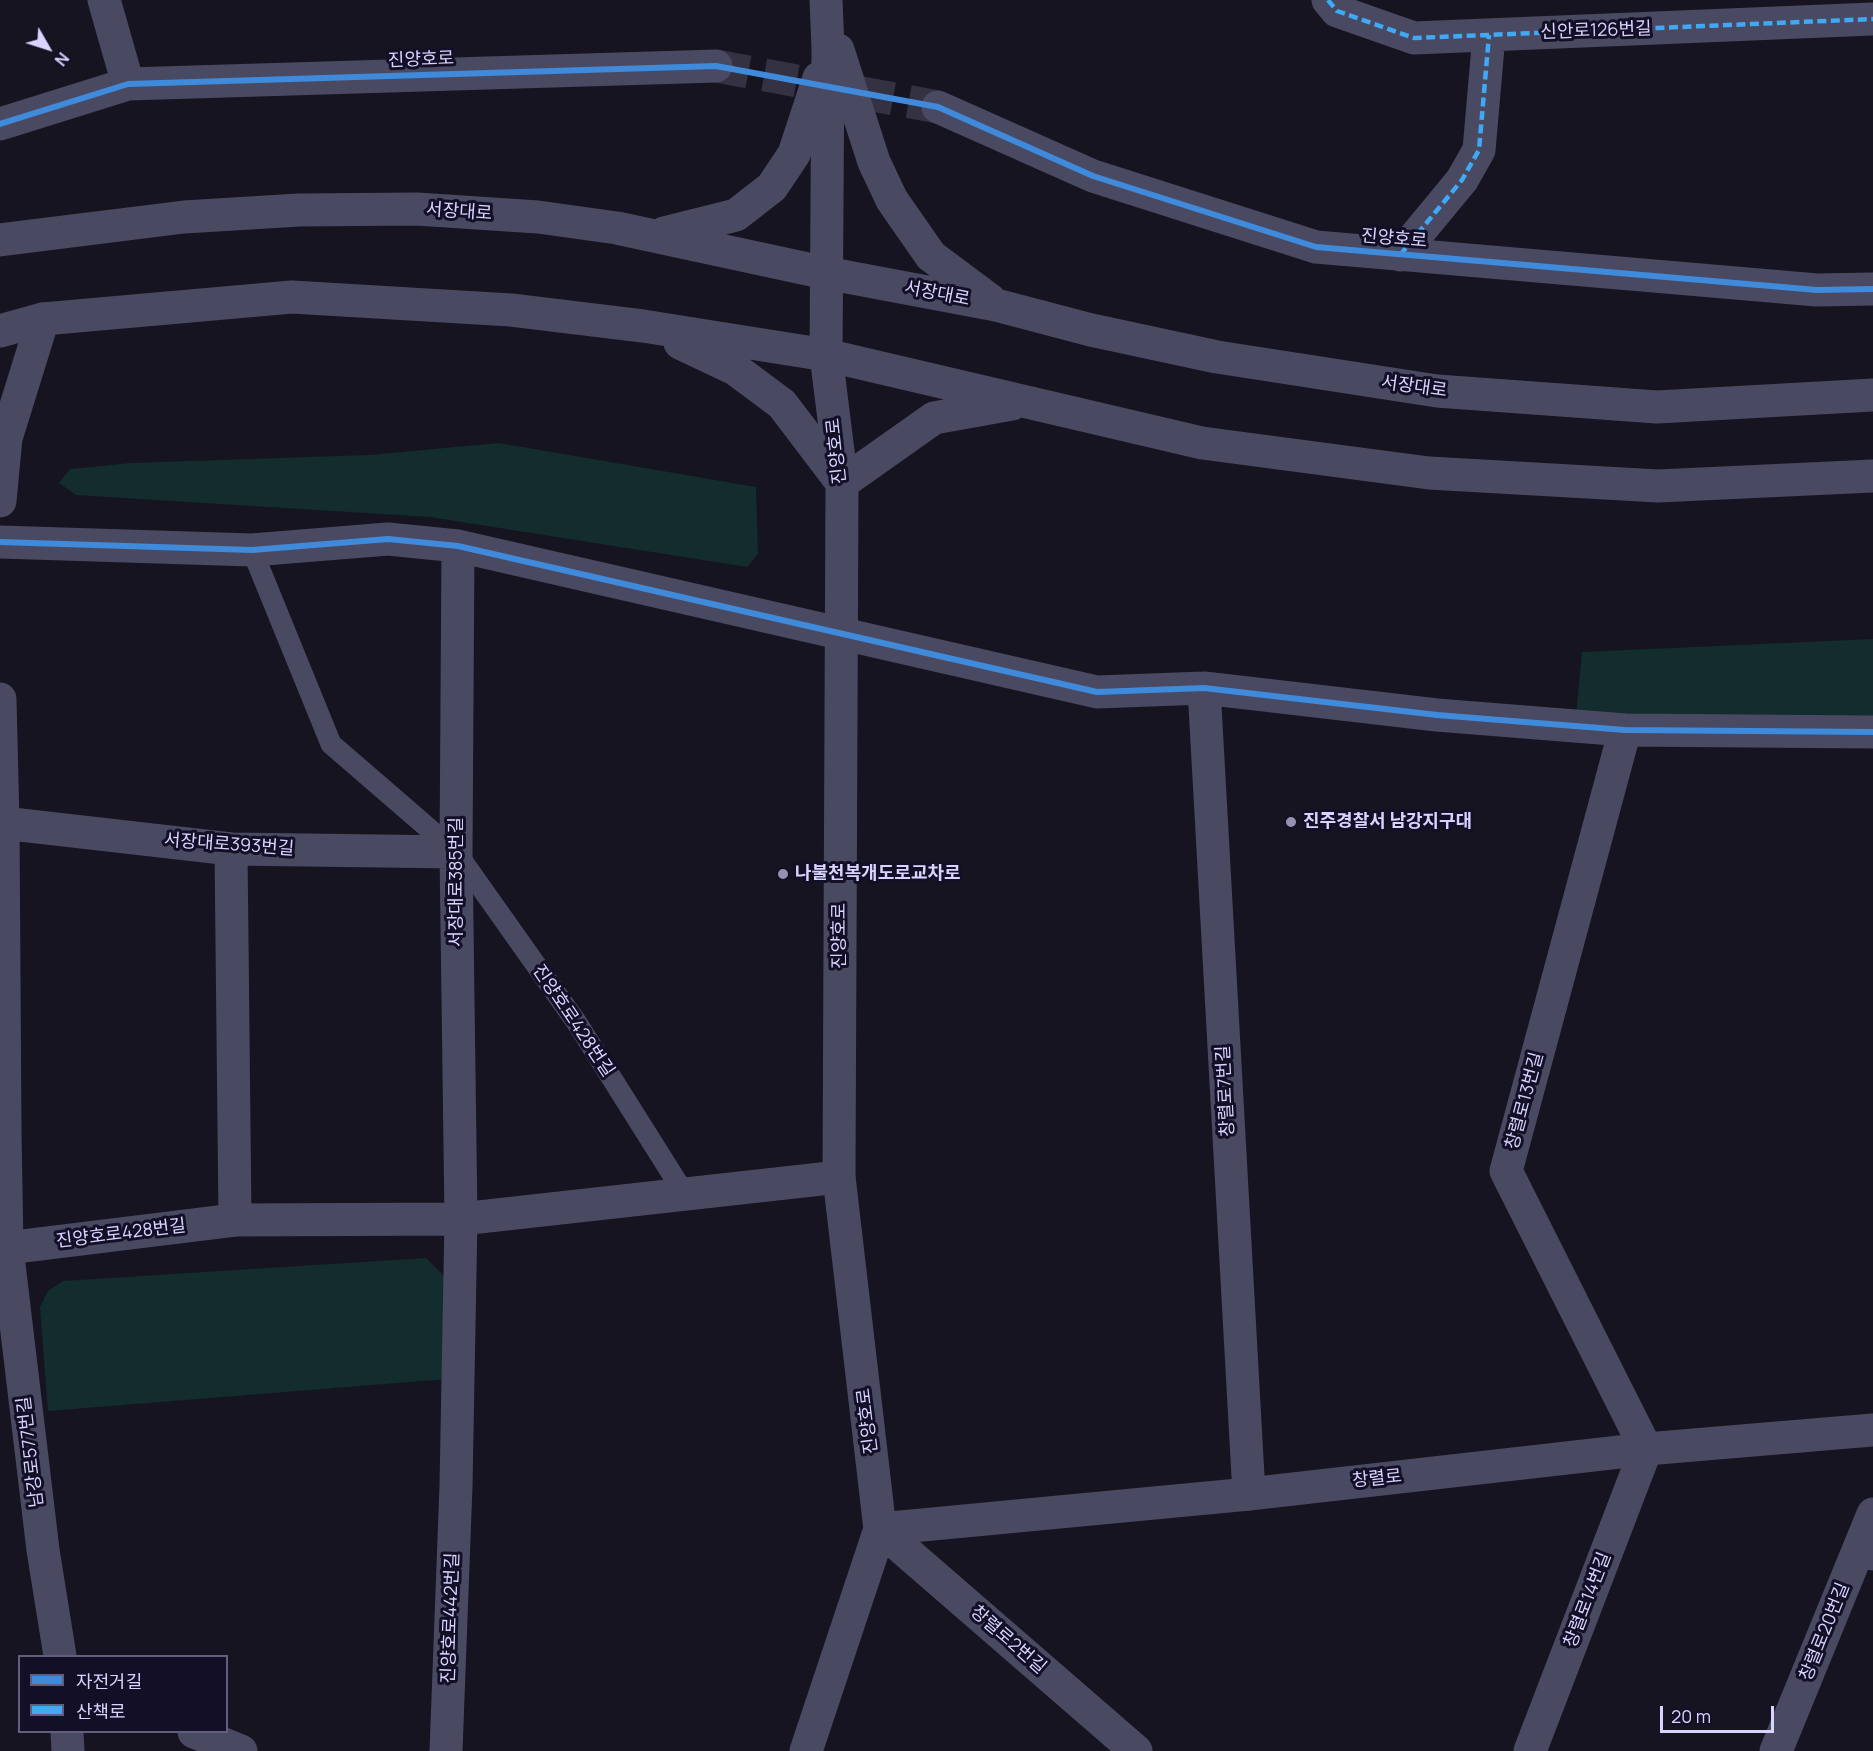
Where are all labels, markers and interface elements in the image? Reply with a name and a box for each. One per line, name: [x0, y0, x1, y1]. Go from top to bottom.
north arrow: [18, 18, 78, 78]
street label: 신안로126번길: [1540, 18, 1652, 44]
text: N: [50, 48, 74, 71]
street label: 진양호로: [388, 48, 454, 72]
street label: 서장대로: [425, 199, 493, 225]
street label: 진양호로: [1360, 225, 1428, 253]
street label: 서장대로: [902, 277, 972, 311]
street label: 서장대로: [1380, 372, 1448, 402]
street label: 진양호로: [823, 417, 851, 485]
place label: 진주경찰서 남강지구대: [1303, 811, 1472, 833]
marker: 진주경찰서 남강지구대: [1284, 815, 1298, 829]
street label: 서장대로385번길: [446, 817, 468, 947]
street label: 서장대로393번길: [163, 830, 295, 860]
place label: 나불천복개도로교차로: [795, 863, 961, 885]
marker: 나불천복개도로교차로: [776, 867, 790, 881]
street label: 진양호로: [829, 903, 851, 969]
street label: 진양호로428번길: [528, 961, 618, 1081]
street label: 창렬로7번길: [1213, 1045, 1239, 1137]
street label: 창렬로13번길: [1502, 1050, 1548, 1152]
street label: 진양호로428번길: [55, 1215, 187, 1253]
street label: 진양호로: [853, 1387, 883, 1455]
street label: 남강로577번길: [13, 1395, 49, 1509]
street label: 창렬로: [1351, 1466, 1403, 1492]
street label: 창렬로14번길: [1560, 1549, 1616, 1651]
street label: 진양호로442번길: [438, 1552, 464, 1684]
street label: 창렬로20번길: [1795, 1580, 1855, 1684]
street label: 창렬로2번길: [966, 1601, 1050, 1679]
legend: [18, 1655, 228, 1733]
text: 자전거길: [76, 1669, 142, 1693]
scale bar: [1663, 1694, 1777, 1732]
text: 산책로: [76, 1699, 126, 1723]
text: 20 m: [1671, 1704, 1711, 1728]

